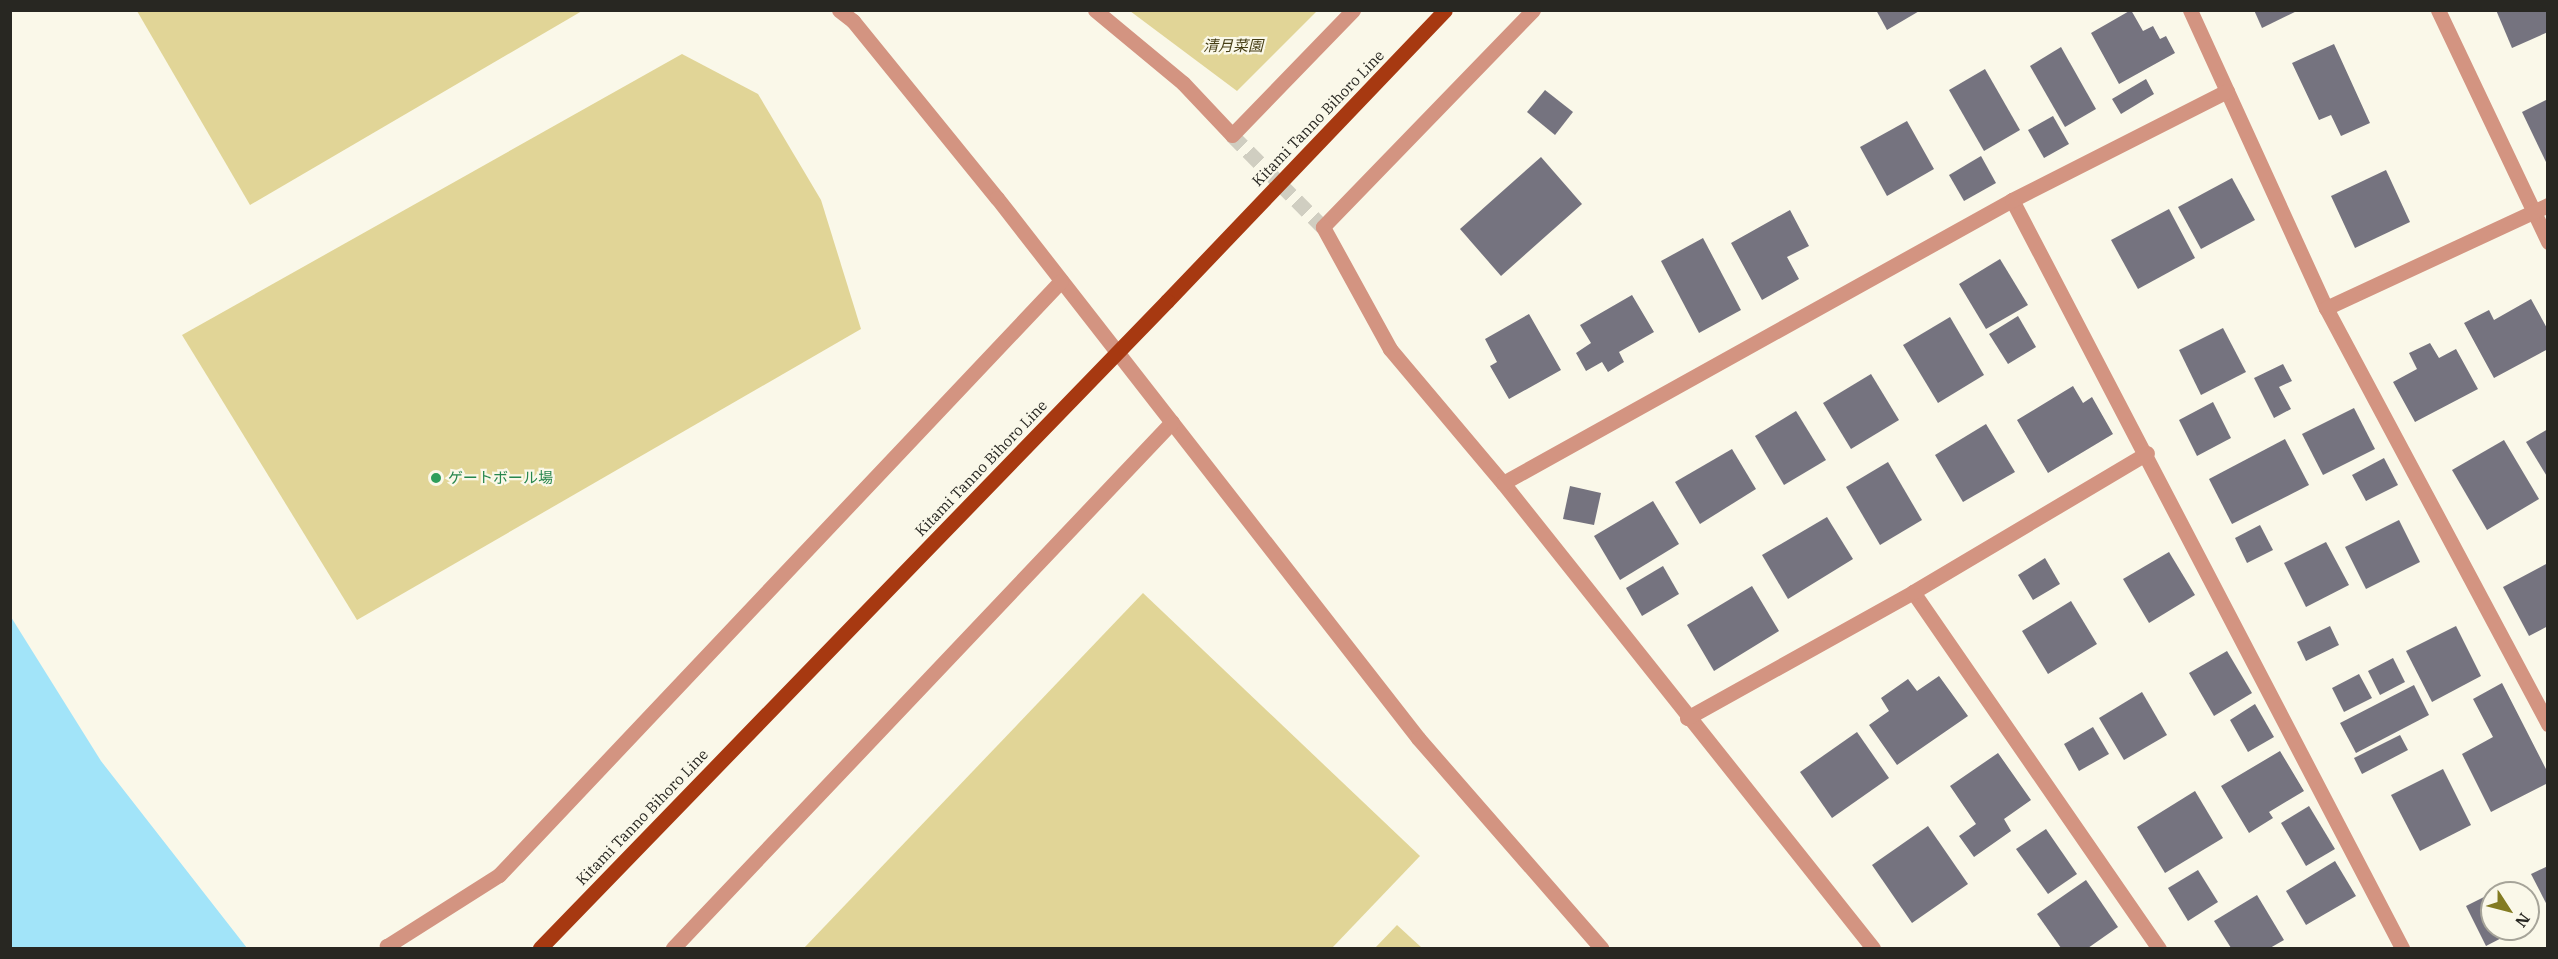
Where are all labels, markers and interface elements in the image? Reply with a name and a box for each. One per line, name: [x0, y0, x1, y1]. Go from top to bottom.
park label: 清月菜園: [1203, 37, 1263, 55]
street label: Kitami Tanno Bihoro Line: [1248, 46, 1388, 190]
street label: Kitami Tanno Bihoro Line: [911, 396, 1051, 540]
place label: ゲートボール場: [448, 469, 553, 487]
marker: ゲートボール場: [429, 471, 443, 485]
street label: Kitami Tanno Bihoro Line: [572, 745, 712, 889]
north arrow: [2480, 881, 2540, 941]
text: N: [2511, 909, 2535, 931]

